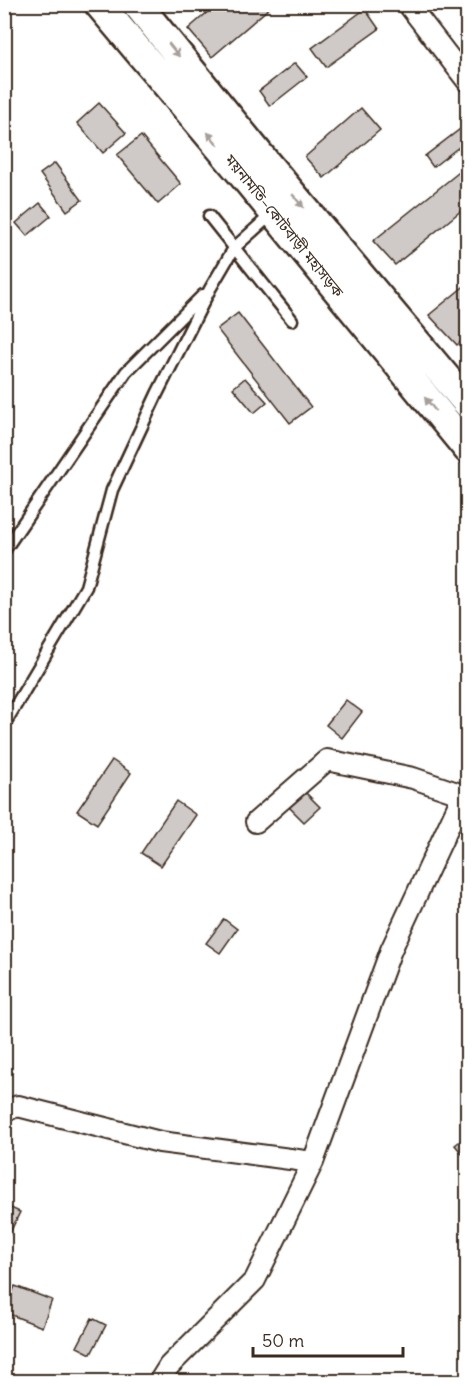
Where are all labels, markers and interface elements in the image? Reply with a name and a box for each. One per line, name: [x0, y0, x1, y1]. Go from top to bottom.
one-way arrow: [168, 42, 181, 58]
one-way arrow: [207, 132, 220, 147]
street label: ময়নামতি–কোটবাড়ী মহাসড়ক: [220, 150, 348, 302]
one-way arrow: [291, 193, 304, 208]
one-way arrow: [425, 396, 437, 411]
scale bar: [253, 1320, 403, 1358]
text: 50 m: [262, 1329, 304, 1352]

